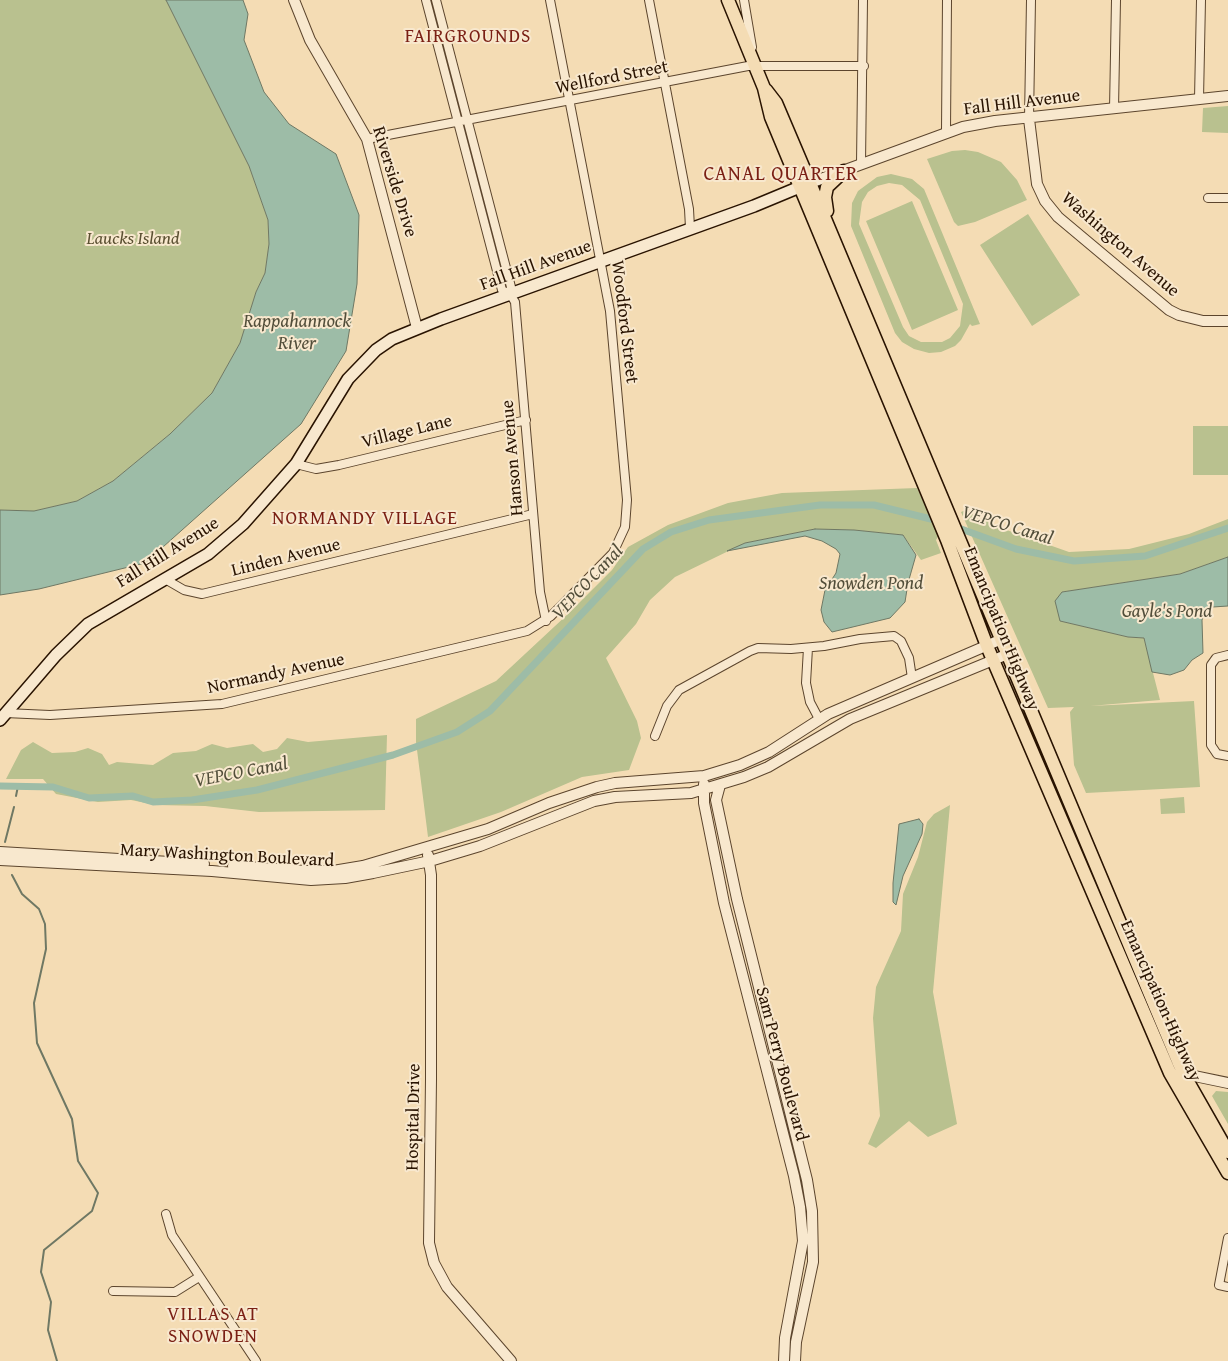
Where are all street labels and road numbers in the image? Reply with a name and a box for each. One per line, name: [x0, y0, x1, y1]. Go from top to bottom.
street label: Wellford Street: [554, 56, 670, 100]
street label: Fall Hill Avenue: [963, 85, 1081, 121]
street label: Riverside Drive: [367, 124, 421, 240]
street label: Washington Avenue: [1057, 188, 1183, 302]
street label: Fall Hill Avenue: [477, 236, 595, 296]
street label: Woodford Street: [606, 259, 642, 385]
street label: Hanson Avenue: [497, 399, 529, 517]
street label: Village Lane: [359, 410, 455, 454]
street label: Fall Hill Avenue: [113, 513, 223, 593]
street label: Linden Avenue: [229, 534, 343, 582]
street label: Emancipation Highway: [958, 544, 1044, 714]
street label: Normandy Avenue: [206, 649, 346, 699]
street label: Mary Washington Boulevard: [119, 840, 335, 872]
street label: Emancipation Highway: [1115, 917, 1205, 1085]
street label: Sam Perry Boulevard: [750, 985, 812, 1143]
street label: Hospital Drive: [402, 1063, 426, 1171]

